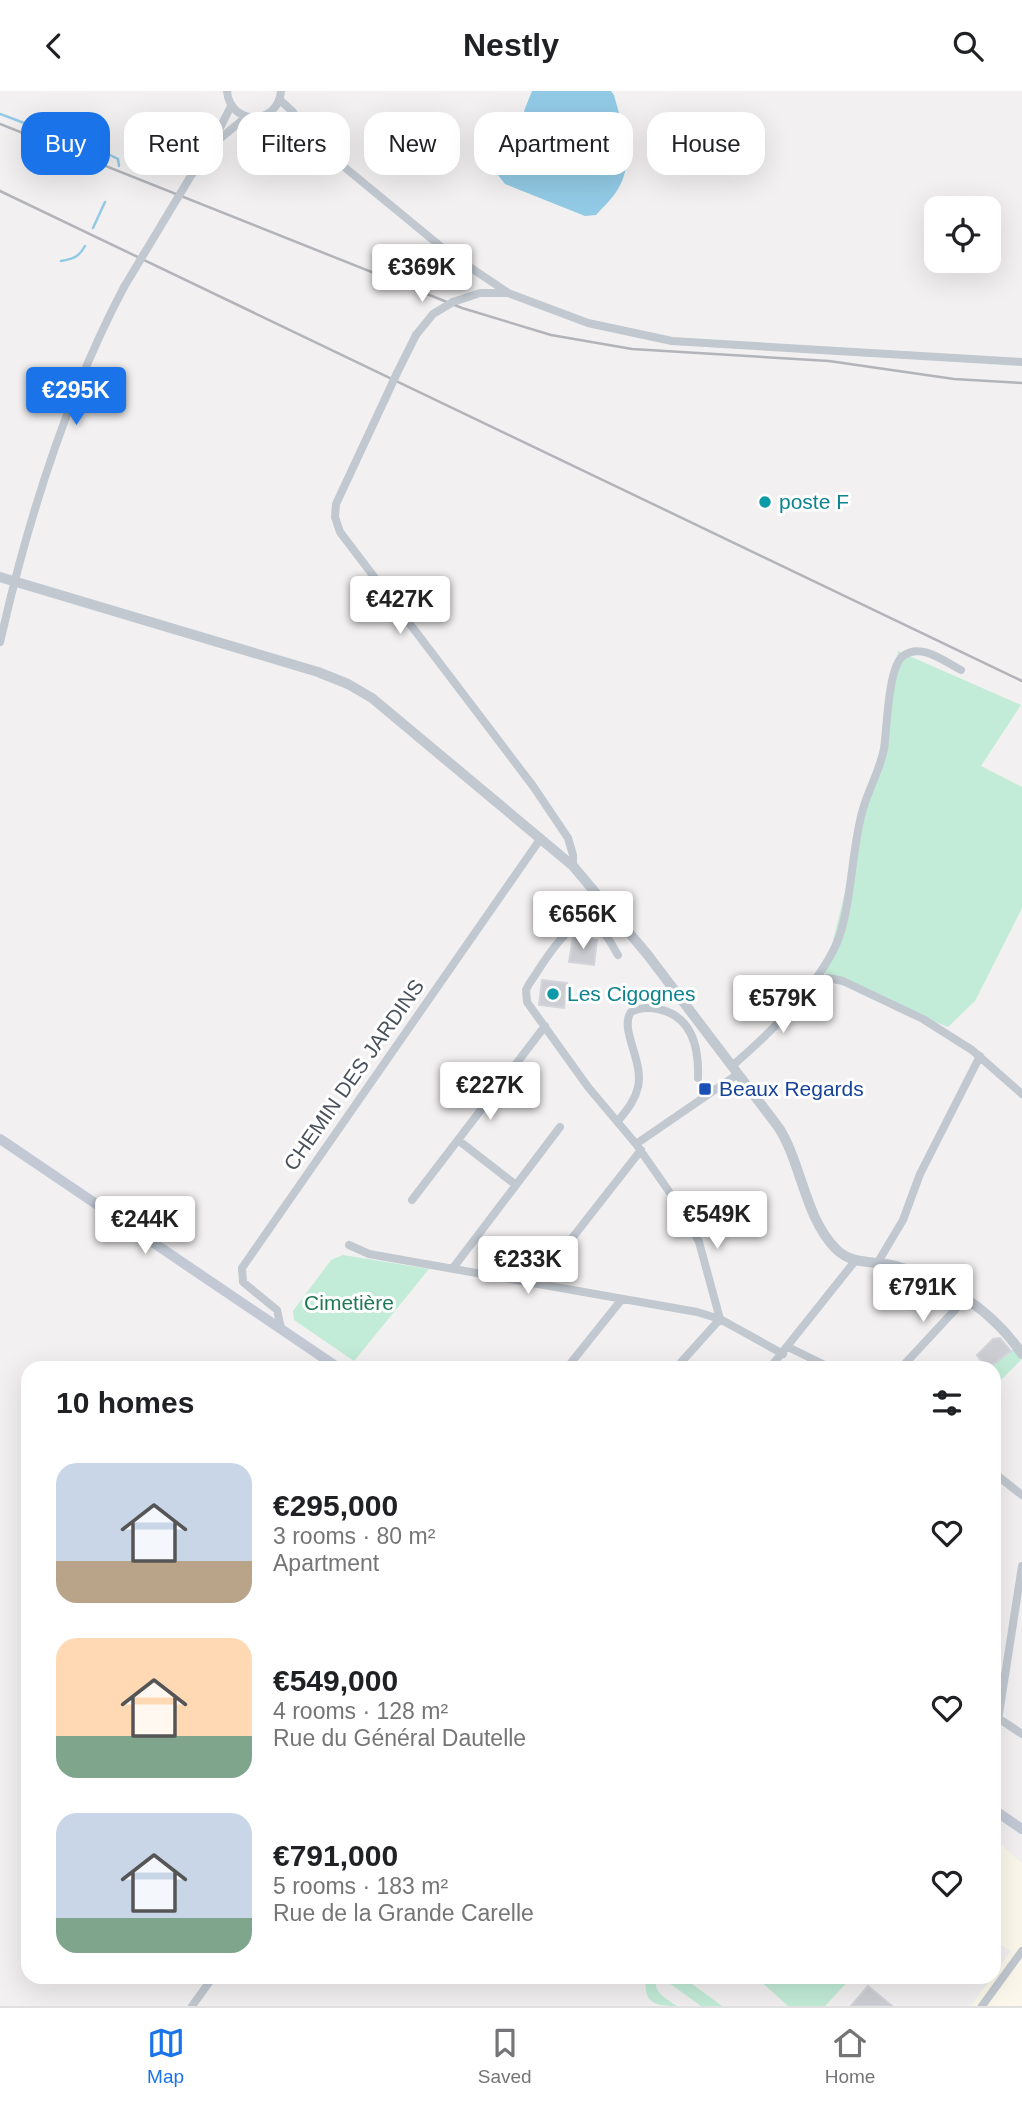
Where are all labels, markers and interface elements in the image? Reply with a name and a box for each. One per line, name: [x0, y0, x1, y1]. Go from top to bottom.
icon: back: [35, 27, 73, 65]
text: Nestly: [463, 27, 559, 63]
icon: search: [949, 27, 987, 65]
chip: Buy: [21, 112, 110, 175]
chip: Rent: [124, 112, 223, 175]
chip: Filters: [237, 112, 350, 175]
chip: New: [364, 112, 460, 175]
chip: Apartment: [474, 112, 633, 175]
chip: House: [647, 112, 765, 175]
map controls: [924, 196, 1001, 273]
button: locate: [924, 196, 1001, 273]
pin: €369K: [373, 245, 471, 304]
text: €369K: [388, 254, 456, 280]
pin: €295K: [27, 367, 125, 427]
text: €295K: [42, 377, 110, 403]
place label: poste F: [779, 490, 849, 513]
marker: poste F: [757, 494, 773, 510]
pin: €427K: [351, 577, 449, 636]
text: €427K: [366, 586, 434, 612]
pin: €656K: [534, 891, 632, 951]
text: €656K: [549, 901, 617, 927]
street label: CHEMIN DES JARDINS: [279, 975, 428, 1175]
pin: €579K: [734, 975, 832, 1035]
place label: Les Cigognes: [567, 982, 695, 1005]
text: €579K: [749, 985, 817, 1011]
marker: Les Cigognes: [545, 986, 561, 1002]
pin: €227K: [441, 1063, 539, 1122]
text: €227K: [456, 1072, 524, 1098]
place label: Beaux Regards: [719, 1077, 864, 1100]
marker: Beaux Regards: [697, 1081, 713, 1097]
pin: €549K: [668, 1191, 766, 1251]
pin: €244K: [96, 1197, 194, 1256]
text: €549K: [683, 1201, 751, 1227]
text: €244K: [111, 1206, 179, 1232]
pin: €233K: [479, 1237, 577, 1296]
text: €233K: [494, 1246, 562, 1272]
pin: €791K: [874, 1265, 972, 1324]
text: €791K: [889, 1274, 957, 1300]
park label: Cimetière: [304, 1291, 394, 1314]
icon: filters: [928, 1384, 966, 1422]
text: 10 homes: [56, 1386, 194, 1419]
text: €295,000: [273, 1489, 398, 1522]
icon: home: [112, 1491, 196, 1575]
icon: heart: [928, 1514, 966, 1552]
text: 3 rooms · 80 m²: [273, 1523, 435, 1549]
text: Apartment: [273, 1550, 379, 1576]
text: €549,000: [273, 1664, 398, 1697]
icon: home: [112, 1666, 196, 1750]
icon: heart: [928, 1689, 966, 1727]
text: 4 rooms · 128 m²: [273, 1698, 448, 1724]
text: Rue du Général Dautelle: [273, 1725, 526, 1751]
text: €791,000: [273, 1839, 398, 1872]
icon: home: [112, 1841, 196, 1925]
icon: heart: [928, 1864, 966, 1902]
text: 5 rooms · 183 m²: [273, 1873, 448, 1899]
text: Rue de la Grande Carelle: [273, 1900, 534, 1926]
tab: Map: [147, 2024, 185, 2088]
tab: Saved: [478, 2024, 532, 2088]
tab: Home: [825, 2024, 875, 2088]

